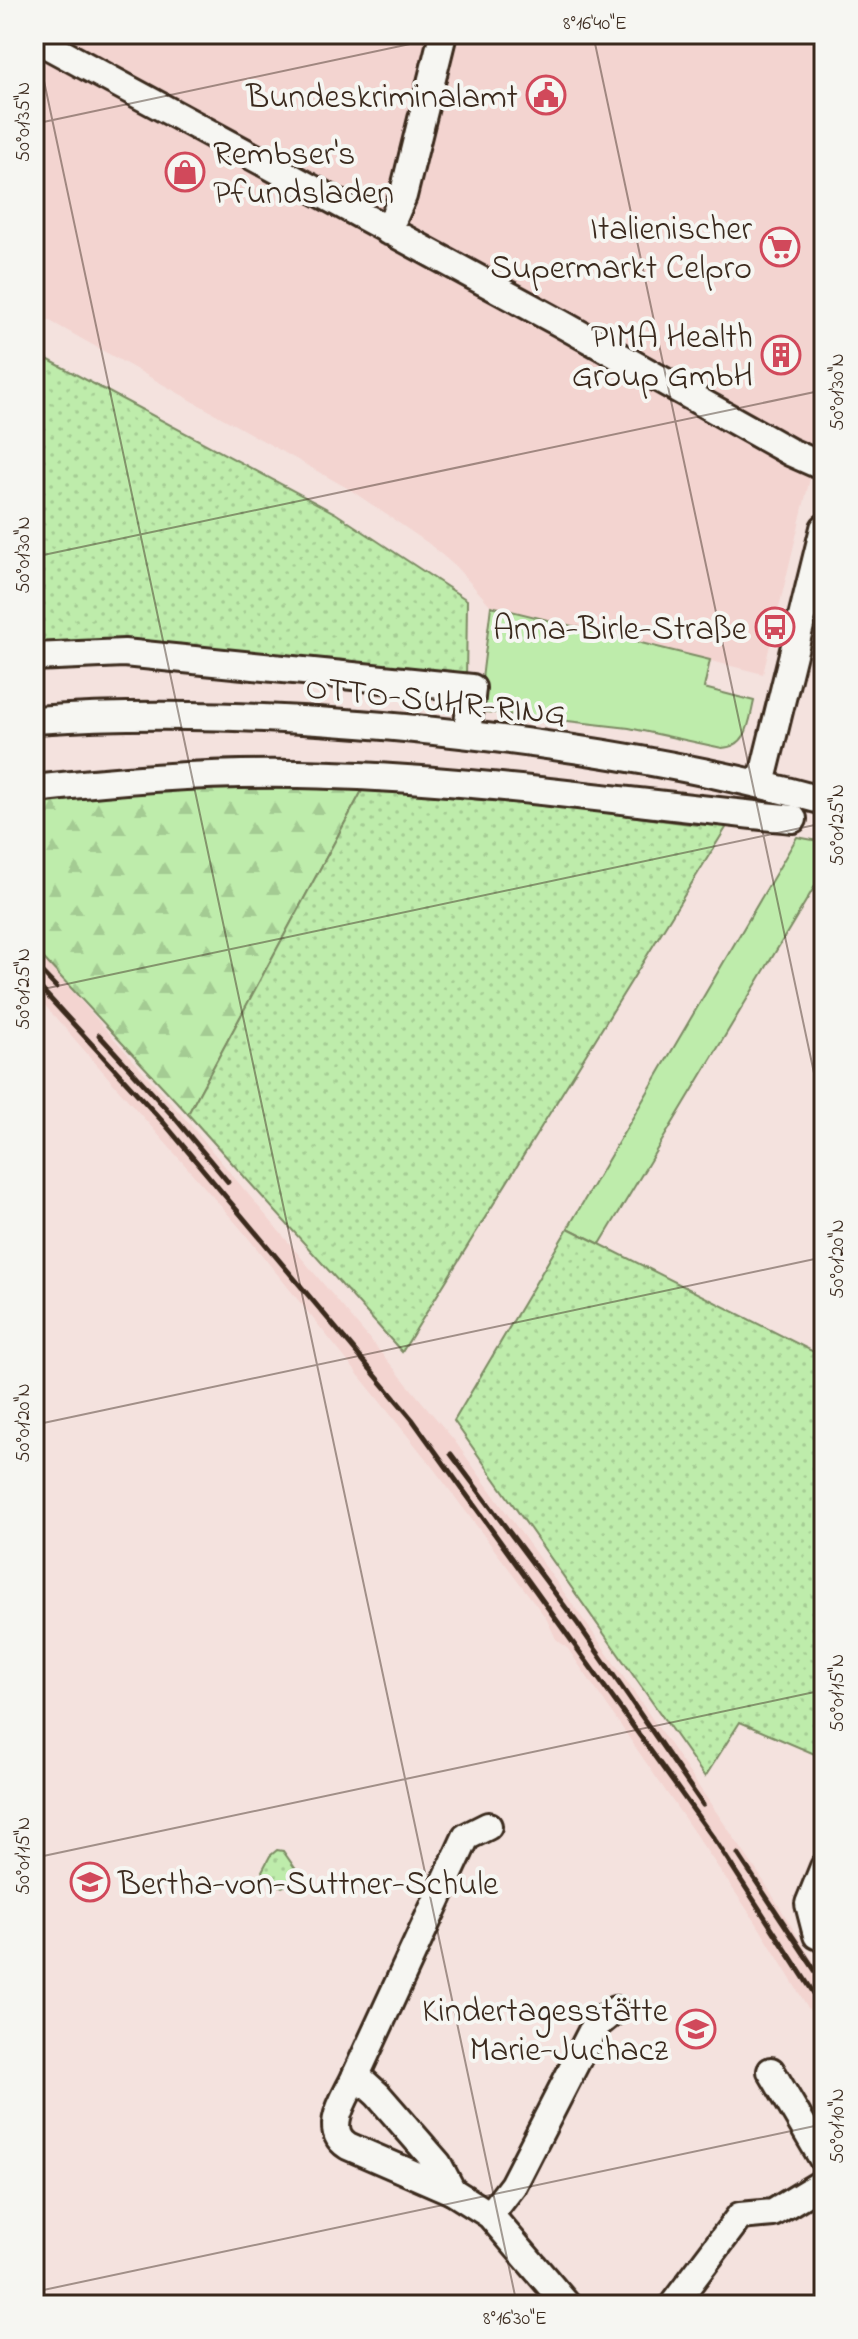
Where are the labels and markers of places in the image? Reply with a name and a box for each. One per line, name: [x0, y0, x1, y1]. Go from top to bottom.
place label: Bundeskriminalamt: [245, 74, 518, 124]
public building icon: Bundeskriminalamt: [525, 74, 567, 116]
place label: Rembser's Pfundsladen: [213, 131, 394, 220]
shop icon: Rembser's Pfundsladen: [164, 151, 206, 193]
place label: Italienischer Supermarkt Celpro: [490, 206, 752, 295]
supermarket icon: Italienischer Supermarkt Celpro: [759, 226, 801, 268]
place label: PIMA Health Group GmbH: [572, 314, 753, 403]
building icon: PIMA Health Group GmbH: [760, 334, 802, 376]
place label: Anna-Birle-Straße: [493, 606, 748, 656]
bus stop icon: Anna-Birle-Straße: [754, 606, 796, 648]
school or university icon: Bertha-von-Suttner-Schule: [69, 1861, 111, 1903]
place label: Bertha-von-Suttner-Schule: [117, 1861, 499, 1911]
place label: Kindertagesstätte Marie-Juchacz: [422, 1988, 669, 2077]
school or university icon: Kindertagesstätte Marie-Juchacz: [675, 2008, 717, 2050]

